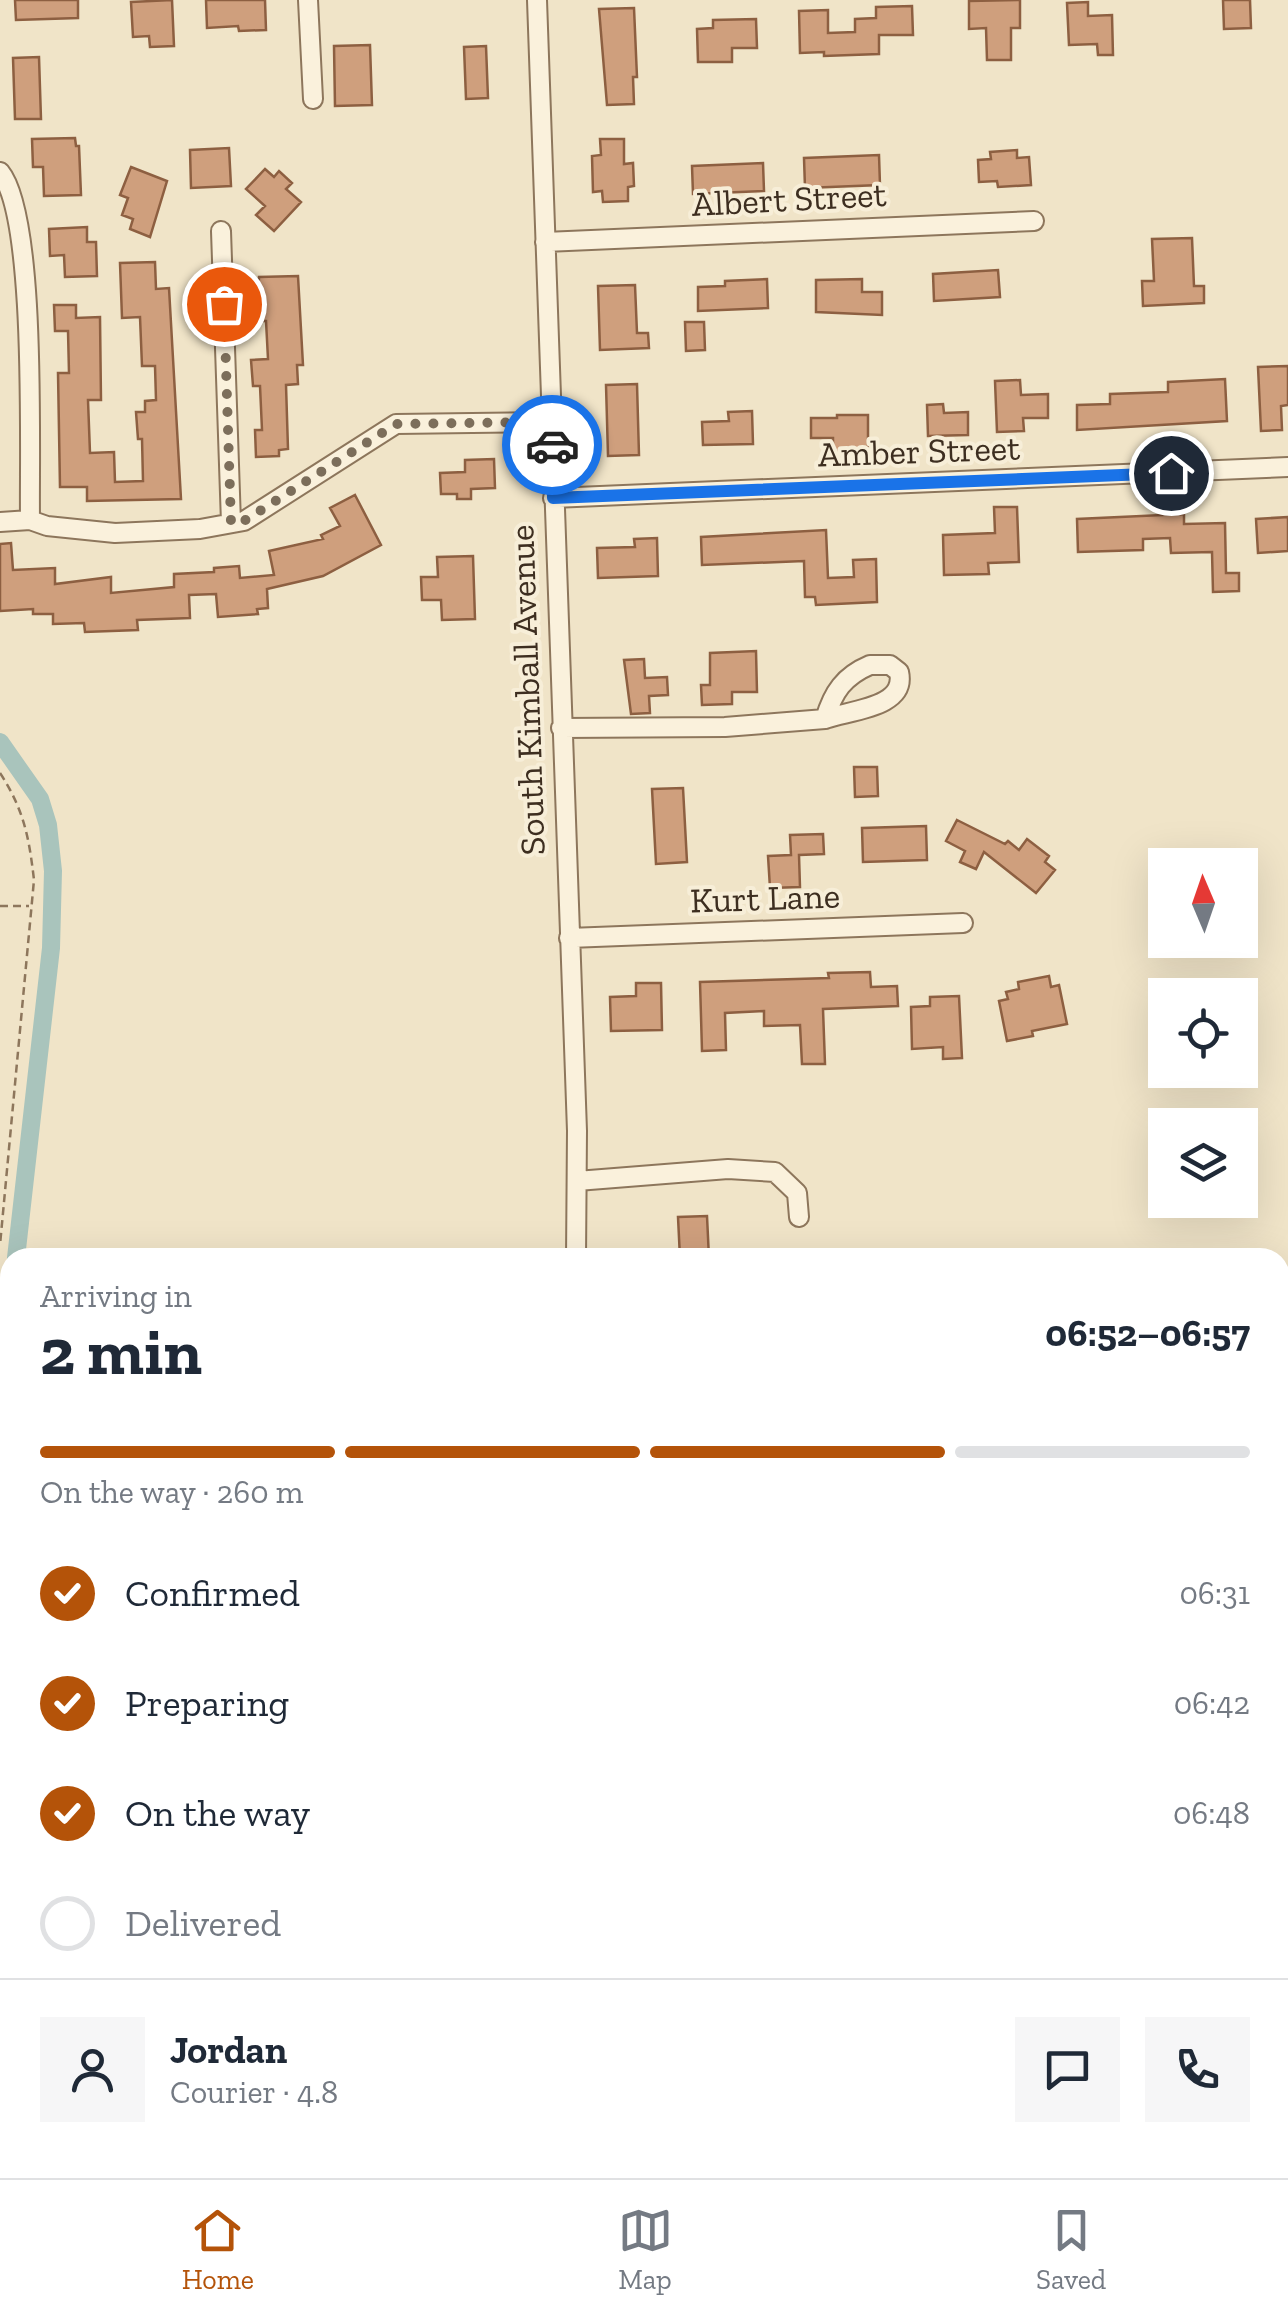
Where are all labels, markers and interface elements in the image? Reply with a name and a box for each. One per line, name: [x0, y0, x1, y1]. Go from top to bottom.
street label: Albert Street: [691, 173, 887, 225]
pin: [182, 262, 267, 347]
icon: bag: [197, 277, 252, 332]
courier: [502, 395, 602, 495]
icon: car: [525, 418, 580, 473]
street label: Amber Street: [817, 426, 1021, 476]
pin: [1129, 431, 1214, 516]
icon: home: [1144, 446, 1199, 501]
street label: South Kimball Avenue: [500, 524, 554, 856]
north arrow: [1148, 848, 1258, 958]
map controls: [1148, 848, 1258, 1218]
street label: Kurt Lane: [689, 874, 841, 922]
button: locate: [1148, 978, 1258, 1088]
button: layers: [1148, 1108, 1258, 1218]
text: Arriving in: [40, 1277, 192, 1315]
text: 06:52–06:57: [1045, 1310, 1250, 1356]
text: 2 min: [40, 1313, 202, 1391]
text: On the way · 260 m: [40, 1473, 304, 1511]
icon: check: [40, 1566, 95, 1621]
text: Confirmed: [125, 1570, 300, 1616]
text: 06:31: [1179, 1574, 1250, 1612]
icon: check: [40, 1676, 95, 1731]
text: Preparing: [125, 1680, 289, 1726]
text: 06:42: [1174, 1684, 1250, 1722]
icon: check: [40, 1786, 95, 1841]
text: On the way: [125, 1790, 310, 1836]
text: 06:48: [1173, 1794, 1250, 1832]
text: Delivered: [125, 1900, 281, 1946]
button: person: [40, 2017, 145, 2122]
button: chat: [1015, 2017, 1120, 2122]
button: phone: [1145, 2017, 1250, 2122]
text: Jordan: [170, 2027, 287, 2073]
text: Courier · 4.8: [170, 2073, 338, 2111]
tab: Home: [182, 2203, 254, 2296]
tab: Map: [618, 2203, 673, 2296]
tab: Saved: [1036, 2203, 1106, 2296]

